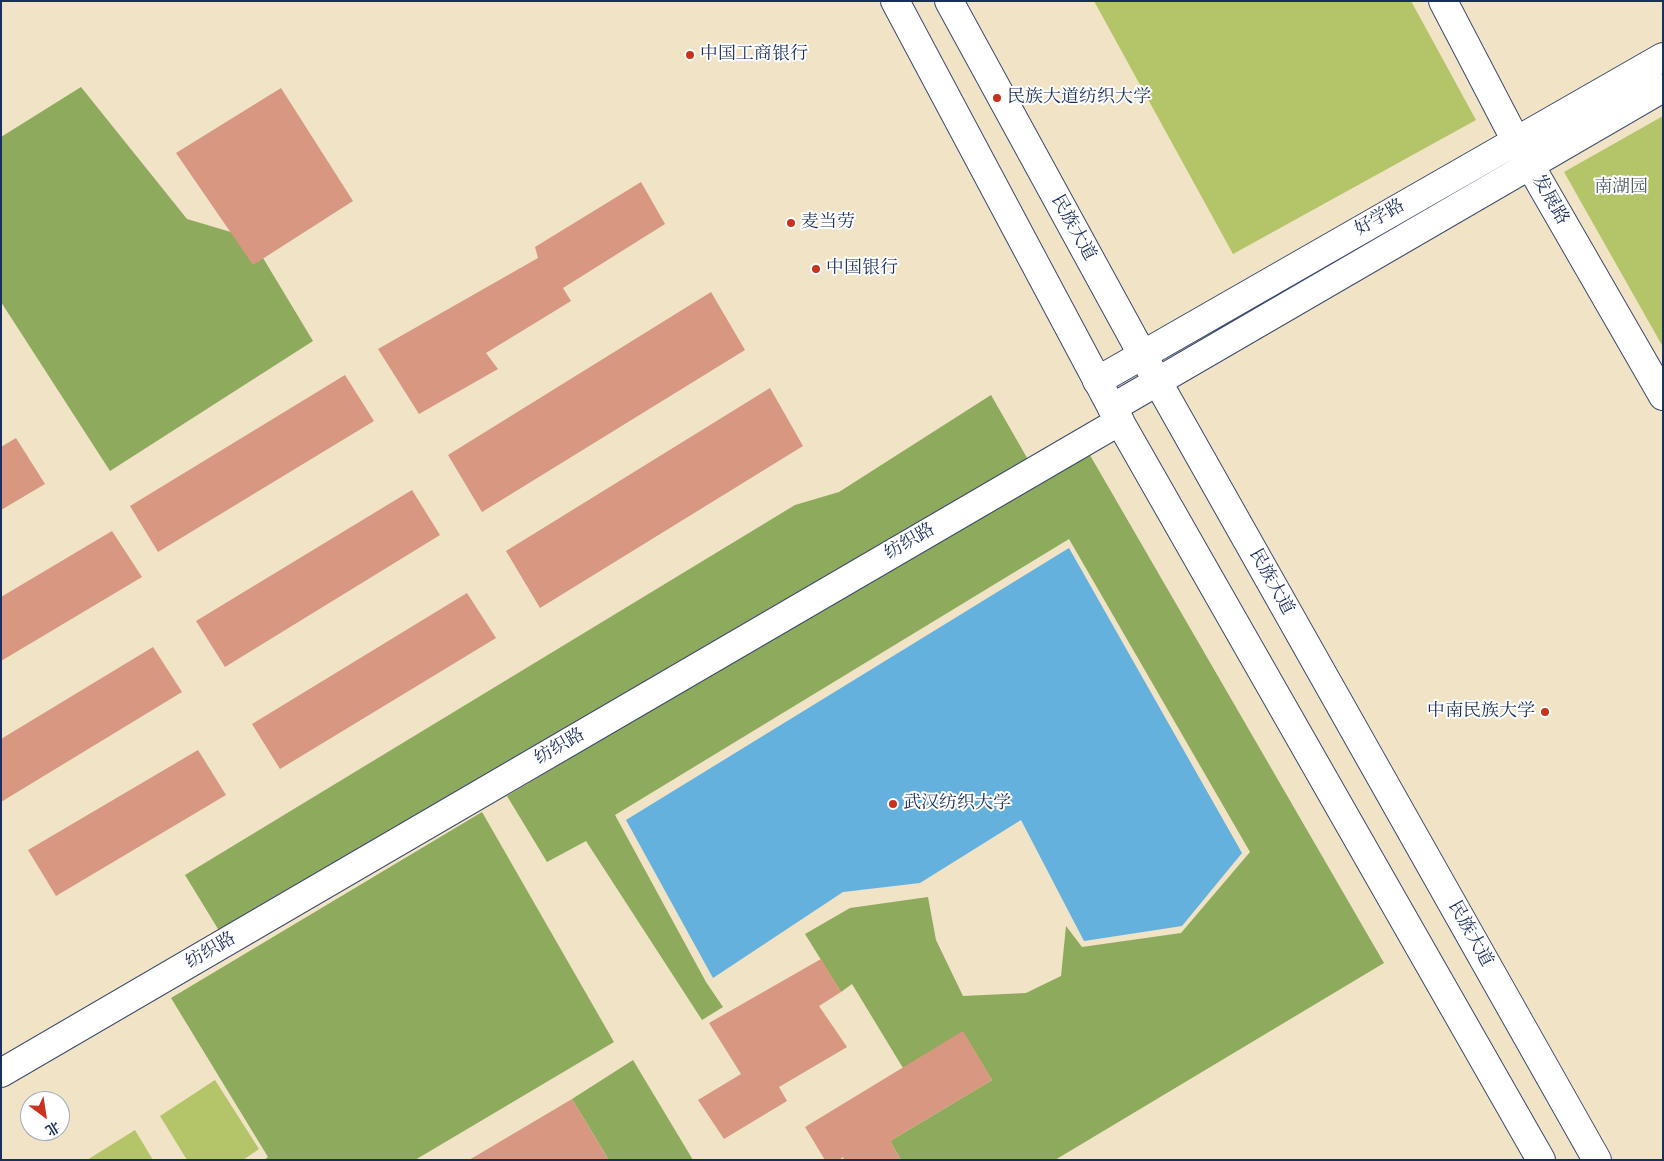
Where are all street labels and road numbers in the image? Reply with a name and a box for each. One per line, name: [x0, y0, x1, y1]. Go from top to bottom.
street label: 发展路: [1527, 171, 1573, 229]
street label: 民族大道: [1046, 191, 1100, 265]
street label: 好学路: [1351, 195, 1409, 241]
street label: 纺织路: [881, 519, 939, 565]
street label: 民族大道: [1244, 545, 1298, 619]
street label: 纺织路: [531, 724, 589, 770]
street label: 民族大道: [1443, 897, 1497, 971]
street label: 纺织路: [182, 928, 240, 974]

